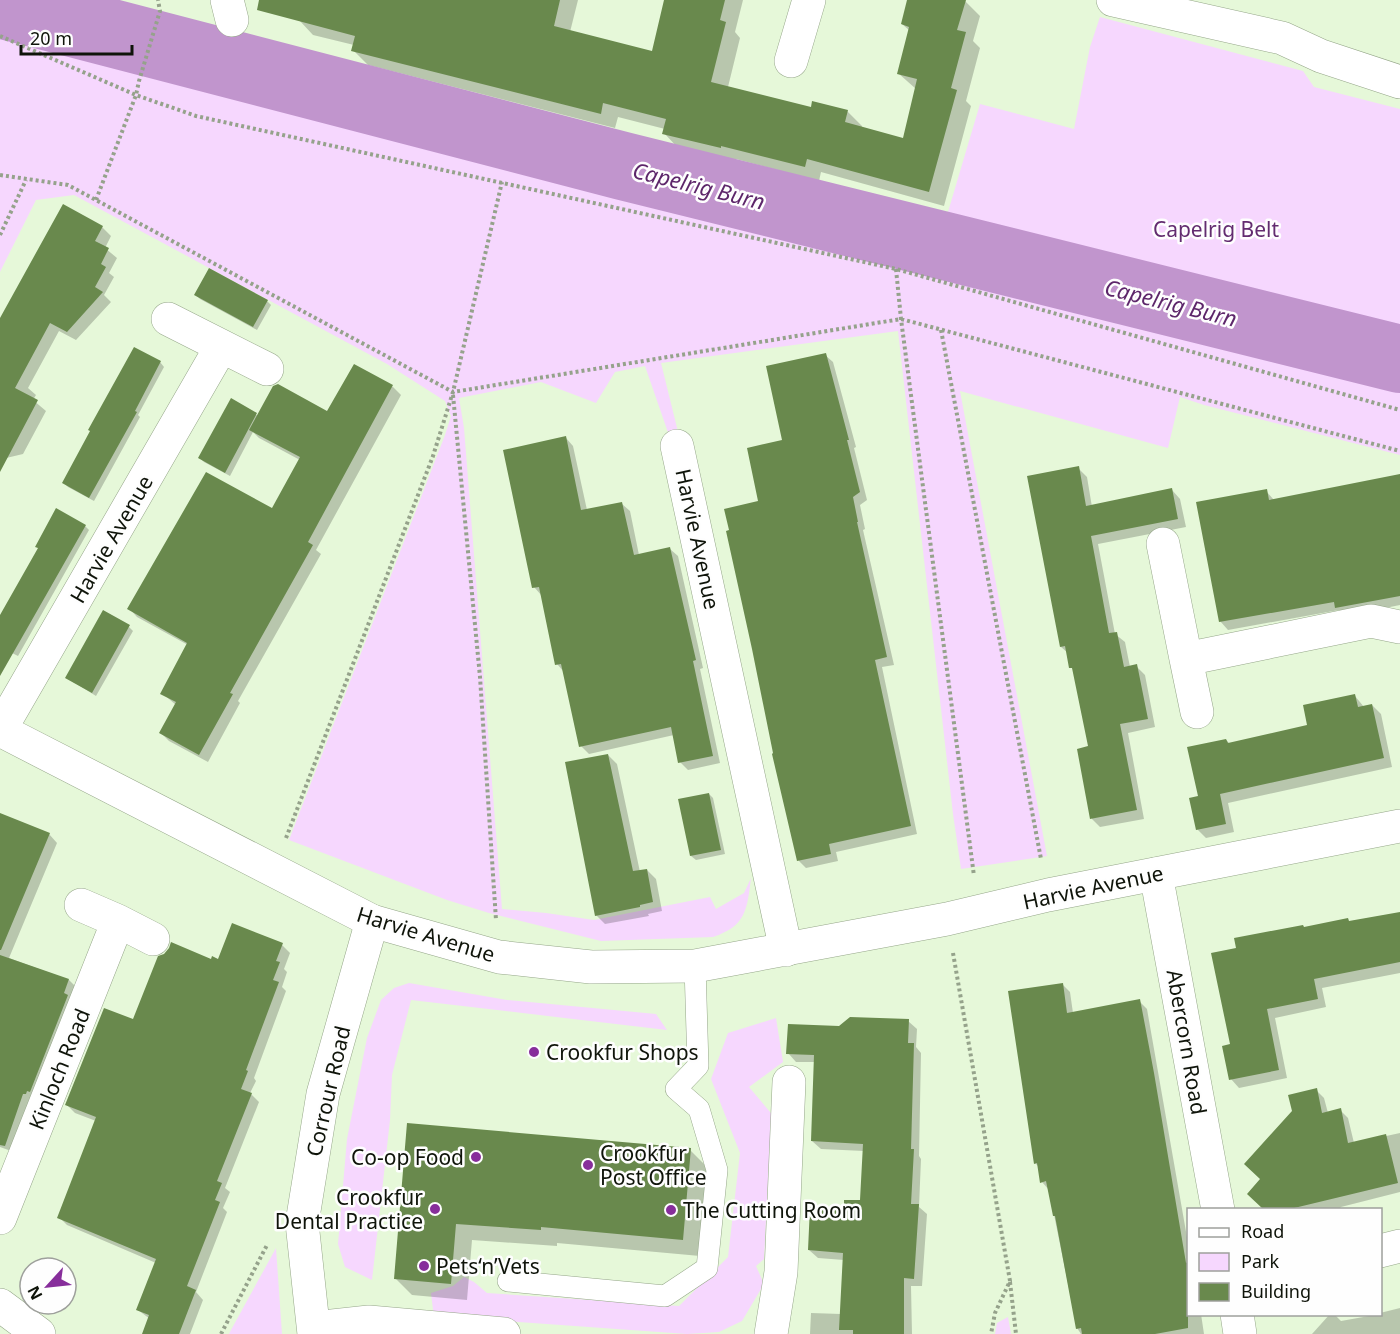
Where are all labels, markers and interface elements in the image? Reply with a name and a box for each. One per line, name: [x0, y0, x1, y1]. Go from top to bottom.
scale bar: [21, 18, 132, 56]
text: 20 m: [30, 26, 72, 50]
water label: Capelrig Burn: [630, 154, 768, 216]
park label: Capelrig Belt: [1153, 215, 1280, 243]
water label: Capelrig Burn: [1102, 271, 1240, 333]
street label: Harvie Avenue: [669, 466, 727, 612]
street label: Harvie Avenue: [63, 470, 159, 608]
street label: Harvie Avenue: [1020, 858, 1166, 916]
street label: Harvie Avenue: [353, 900, 499, 968]
street label: Abercorn Road: [1160, 967, 1214, 1117]
street label: Kinloch Road: [22, 1004, 96, 1134]
street label: Corrour Road: [299, 1023, 357, 1159]
place label: Crookfur Shops: [546, 1038, 699, 1066]
marker: Crookfur Shops: [527, 1045, 541, 1059]
place label: Crookfur Post Office: [600, 1139, 707, 1191]
place label: Co-op Food: [351, 1143, 464, 1171]
marker: Co-op Food: [469, 1150, 483, 1164]
marker: Crookfur Post Office: [581, 1158, 595, 1172]
place label: Crookfur Dental Practice: [275, 1183, 423, 1235]
place label: The Cutting Room: [683, 1196, 861, 1224]
marker: Crookfur Dental Practice: [428, 1202, 442, 1216]
marker: The Cutting Room: [664, 1203, 678, 1217]
legend: [1187, 1208, 1382, 1316]
text: Road: [1241, 1219, 1284, 1243]
text: Park: [1241, 1249, 1279, 1273]
place label: Pets‘n’Vets: [436, 1252, 540, 1280]
north arrow: [18, 1256, 78, 1316]
marker: Pets‘n’Vets: [417, 1259, 431, 1273]
text: Building: [1241, 1279, 1311, 1303]
text: N: [22, 1282, 47, 1304]

